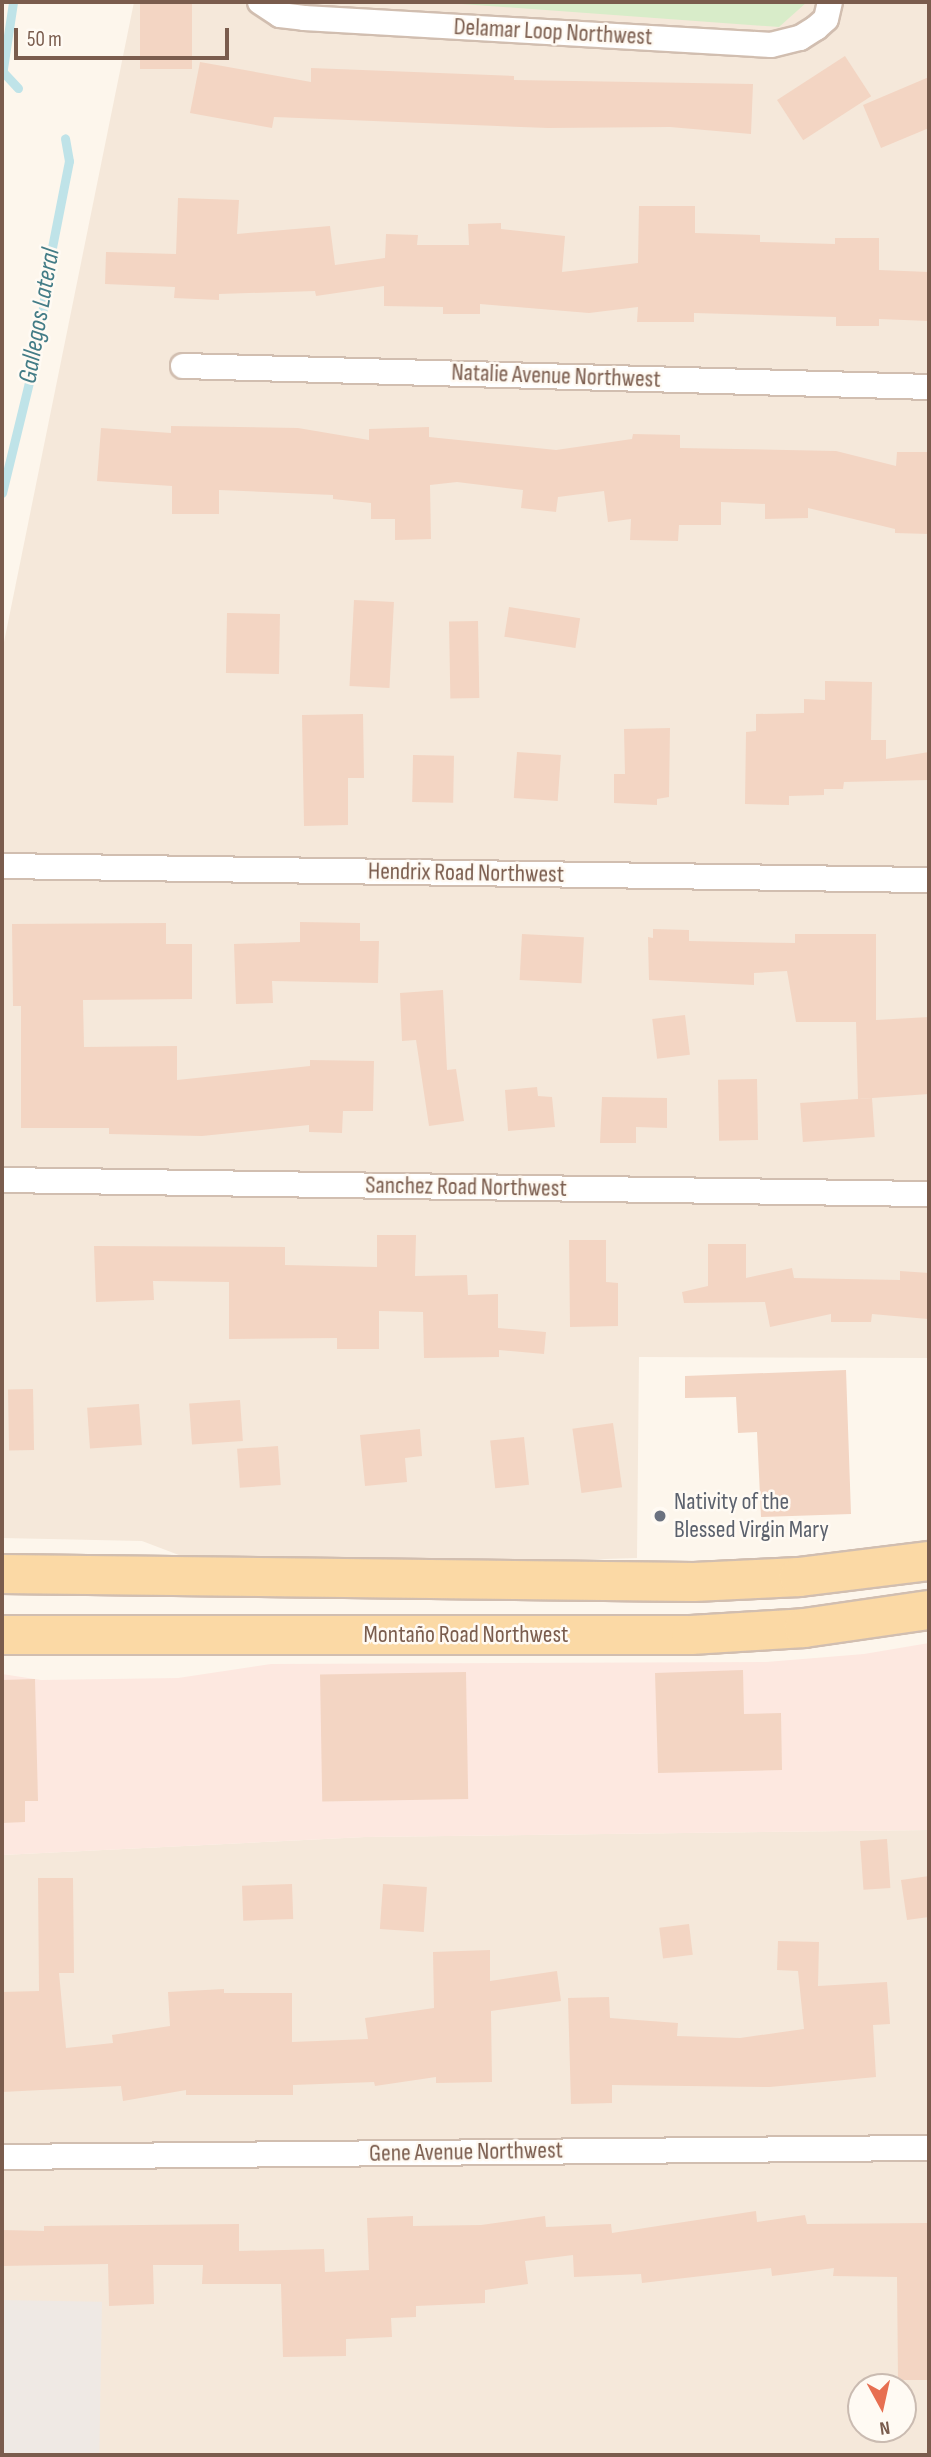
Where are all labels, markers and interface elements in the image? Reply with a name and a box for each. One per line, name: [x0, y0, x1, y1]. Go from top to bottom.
street label: Delamar Loop Northwest: [453, 12, 653, 52]
scale bar: [18, 14, 233, 58]
text: 50 m: [27, 27, 62, 52]
water label: Gallegos Lateral: [13, 246, 67, 386]
street label: Natalie Avenue Northwest: [451, 358, 661, 394]
street label: Hendrix Road Northwest: [368, 857, 564, 889]
street label: Sanchez Road Northwest: [365, 1171, 567, 1203]
place label: Nativity of the Blessed Virgin Mary: [674, 1488, 829, 1544]
marker: Nativity of the Blessed Virgin Mary: [652, 1508, 668, 1524]
street label: Montaño Road Northwest: [364, 1621, 568, 1649]
street label: Gene Avenue Northwest: [369, 2136, 563, 2168]
north arrow: [847, 2373, 917, 2443]
text: N: [878, 2415, 891, 2439]

